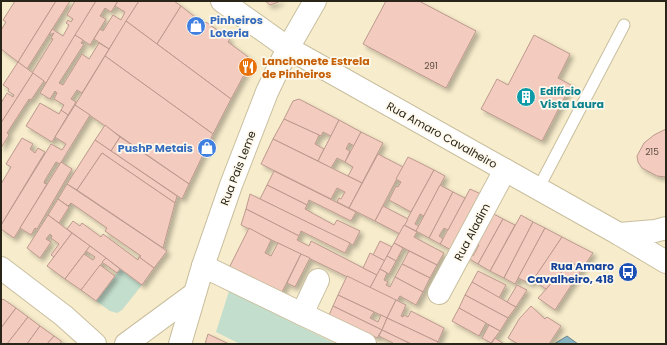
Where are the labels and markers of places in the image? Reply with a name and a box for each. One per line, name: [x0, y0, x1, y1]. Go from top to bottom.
place label: Pinheiros Loteria: [210, 12, 263, 41]
shop icon: Pinheiros Loteria: [185, 15, 207, 37]
place label: Lanchonete Estrela de Pinheiros: [262, 53, 370, 82]
restaurant icon: Lanchonete Estrela de Pinheiros: [237, 56, 259, 78]
place label: Edifício Vista Laura: [540, 83, 604, 112]
building icon: Edifício Vista Laura: [515, 86, 537, 108]
shop icon: PushP Metais: [196, 137, 218, 159]
place label: PushP Metais: [118, 140, 193, 156]
place label: Rua Amaro Cavalheiro, 418: [527, 258, 614, 287]
bus stop icon: Rua Amaro Cavalheiro, 418: [617, 261, 639, 283]

